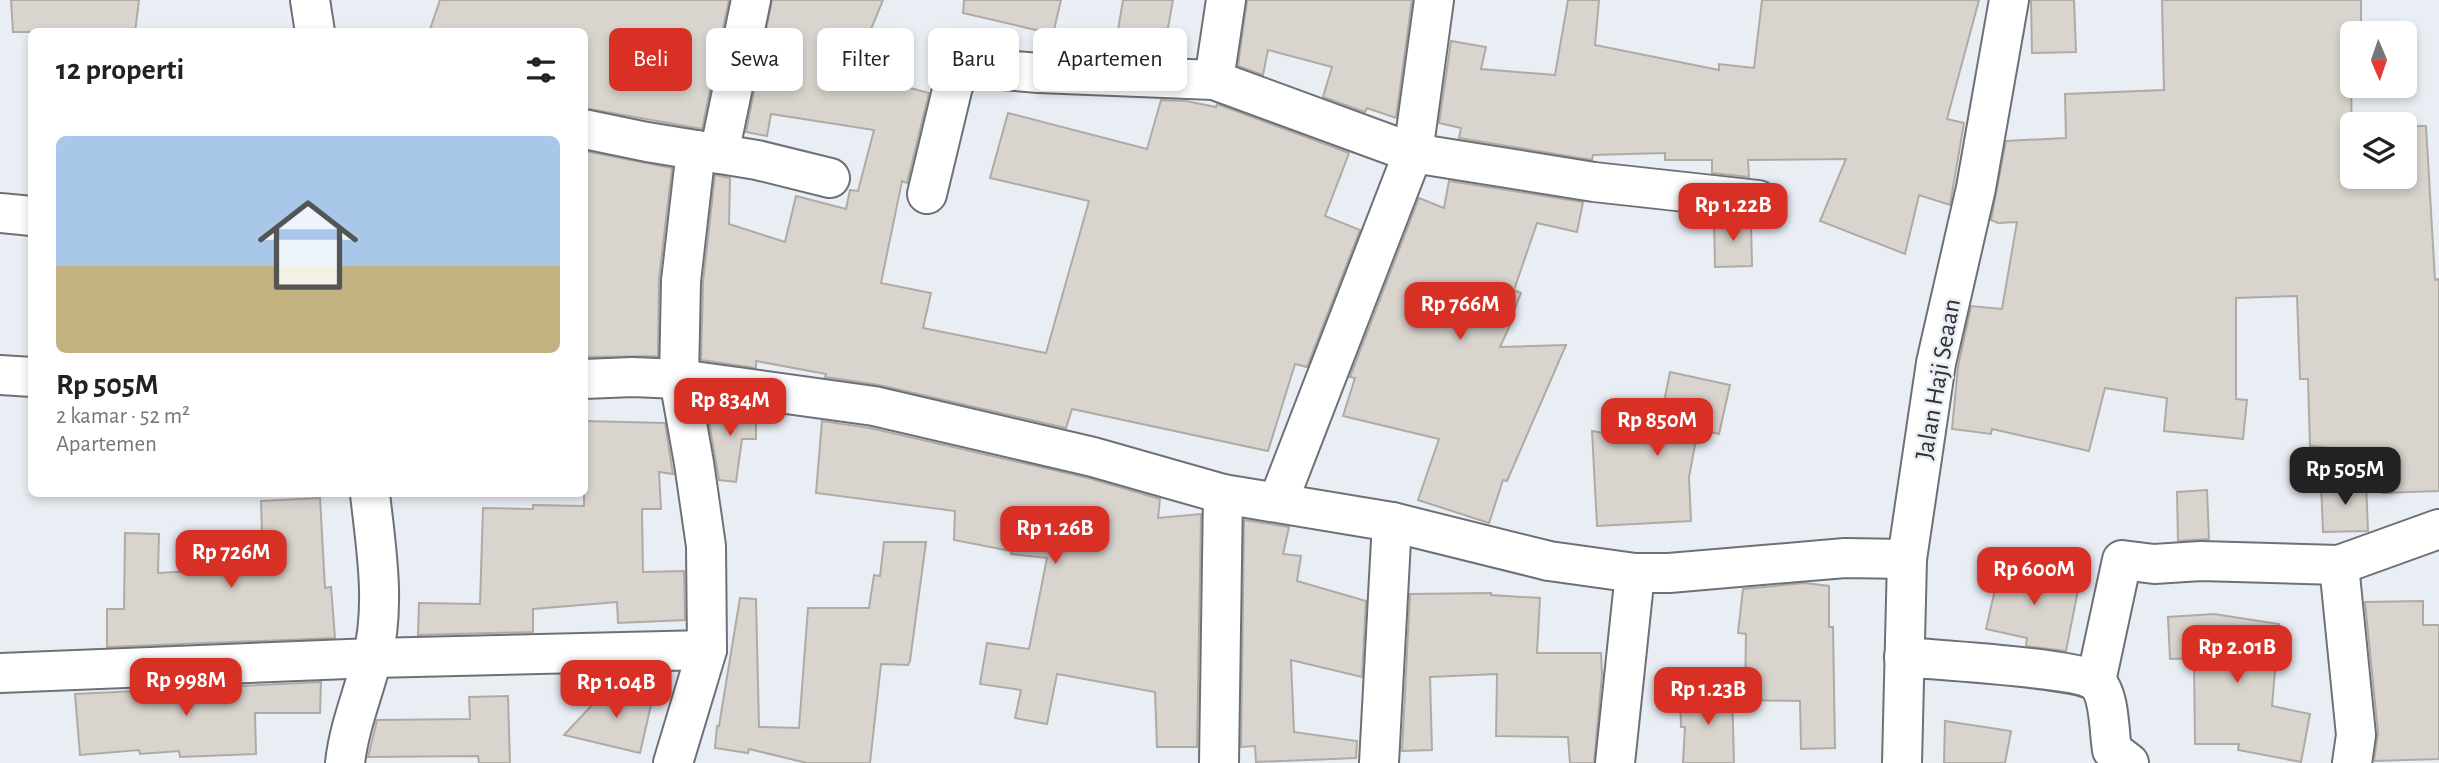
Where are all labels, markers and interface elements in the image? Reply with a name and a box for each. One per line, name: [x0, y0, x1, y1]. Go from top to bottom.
north arrow: [2340, 21, 2417, 98]
map controls: [2340, 21, 2417, 189]
chip: Beli: [609, 28, 692, 91]
chip: Sewa: [706, 28, 803, 91]
chip: Filter: [817, 28, 914, 91]
chip: Baru: [928, 28, 1019, 91]
chip: Apartemen: [1033, 28, 1187, 91]
icon: filters: [522, 51, 560, 89]
text: 12 properti: [56, 55, 184, 85]
button: layers: [2340, 112, 2417, 189]
icon: home: [245, 182, 371, 308]
pin: Rp 1.22B: [1661, 184, 1805, 243]
text: Rp 1.22B: [1694, 194, 1772, 217]
pin: Rp 766M: [1395, 282, 1525, 342]
text: Rp 766M: [1421, 293, 1499, 316]
street label: Jalan Haji Seaan: [1911, 297, 1965, 462]
text: Rp 505M: [56, 370, 159, 400]
pin: Rp 834M: [665, 378, 795, 438]
text: Rp 834M: [690, 389, 770, 412]
pin: Rp 850M: [1592, 398, 1722, 458]
text: 2 kamar · 52 m²: [56, 405, 190, 428]
text: Rp 850M: [1617, 409, 1697, 432]
text: Apartemen: [56, 433, 157, 456]
pin: Rp 505M: [2280, 448, 2410, 507]
text: Rp 505M: [2306, 458, 2384, 481]
pin: Rp 1.26B: [983, 506, 1127, 566]
text: Rp 1.26B: [1016, 517, 1094, 540]
pin: Rp 726M: [166, 530, 296, 590]
text: Rp 726M: [192, 541, 270, 564]
pin: Rp 600M: [1969, 548, 2099, 607]
text: Rp 600M: [1993, 558, 2075, 581]
pin: Rp 2.01B: [2165, 626, 2309, 685]
text: Rp 2.01B: [2198, 636, 2276, 659]
pin: Rp 998M: [121, 658, 251, 718]
pin: Rp 1.04B: [544, 660, 688, 720]
pin: Rp 1.23B: [1636, 668, 1780, 727]
text: Rp 998M: [146, 669, 226, 692]
text: Rp 1.04B: [577, 671, 655, 694]
text: Rp 1.23B: [1670, 678, 1746, 701]

